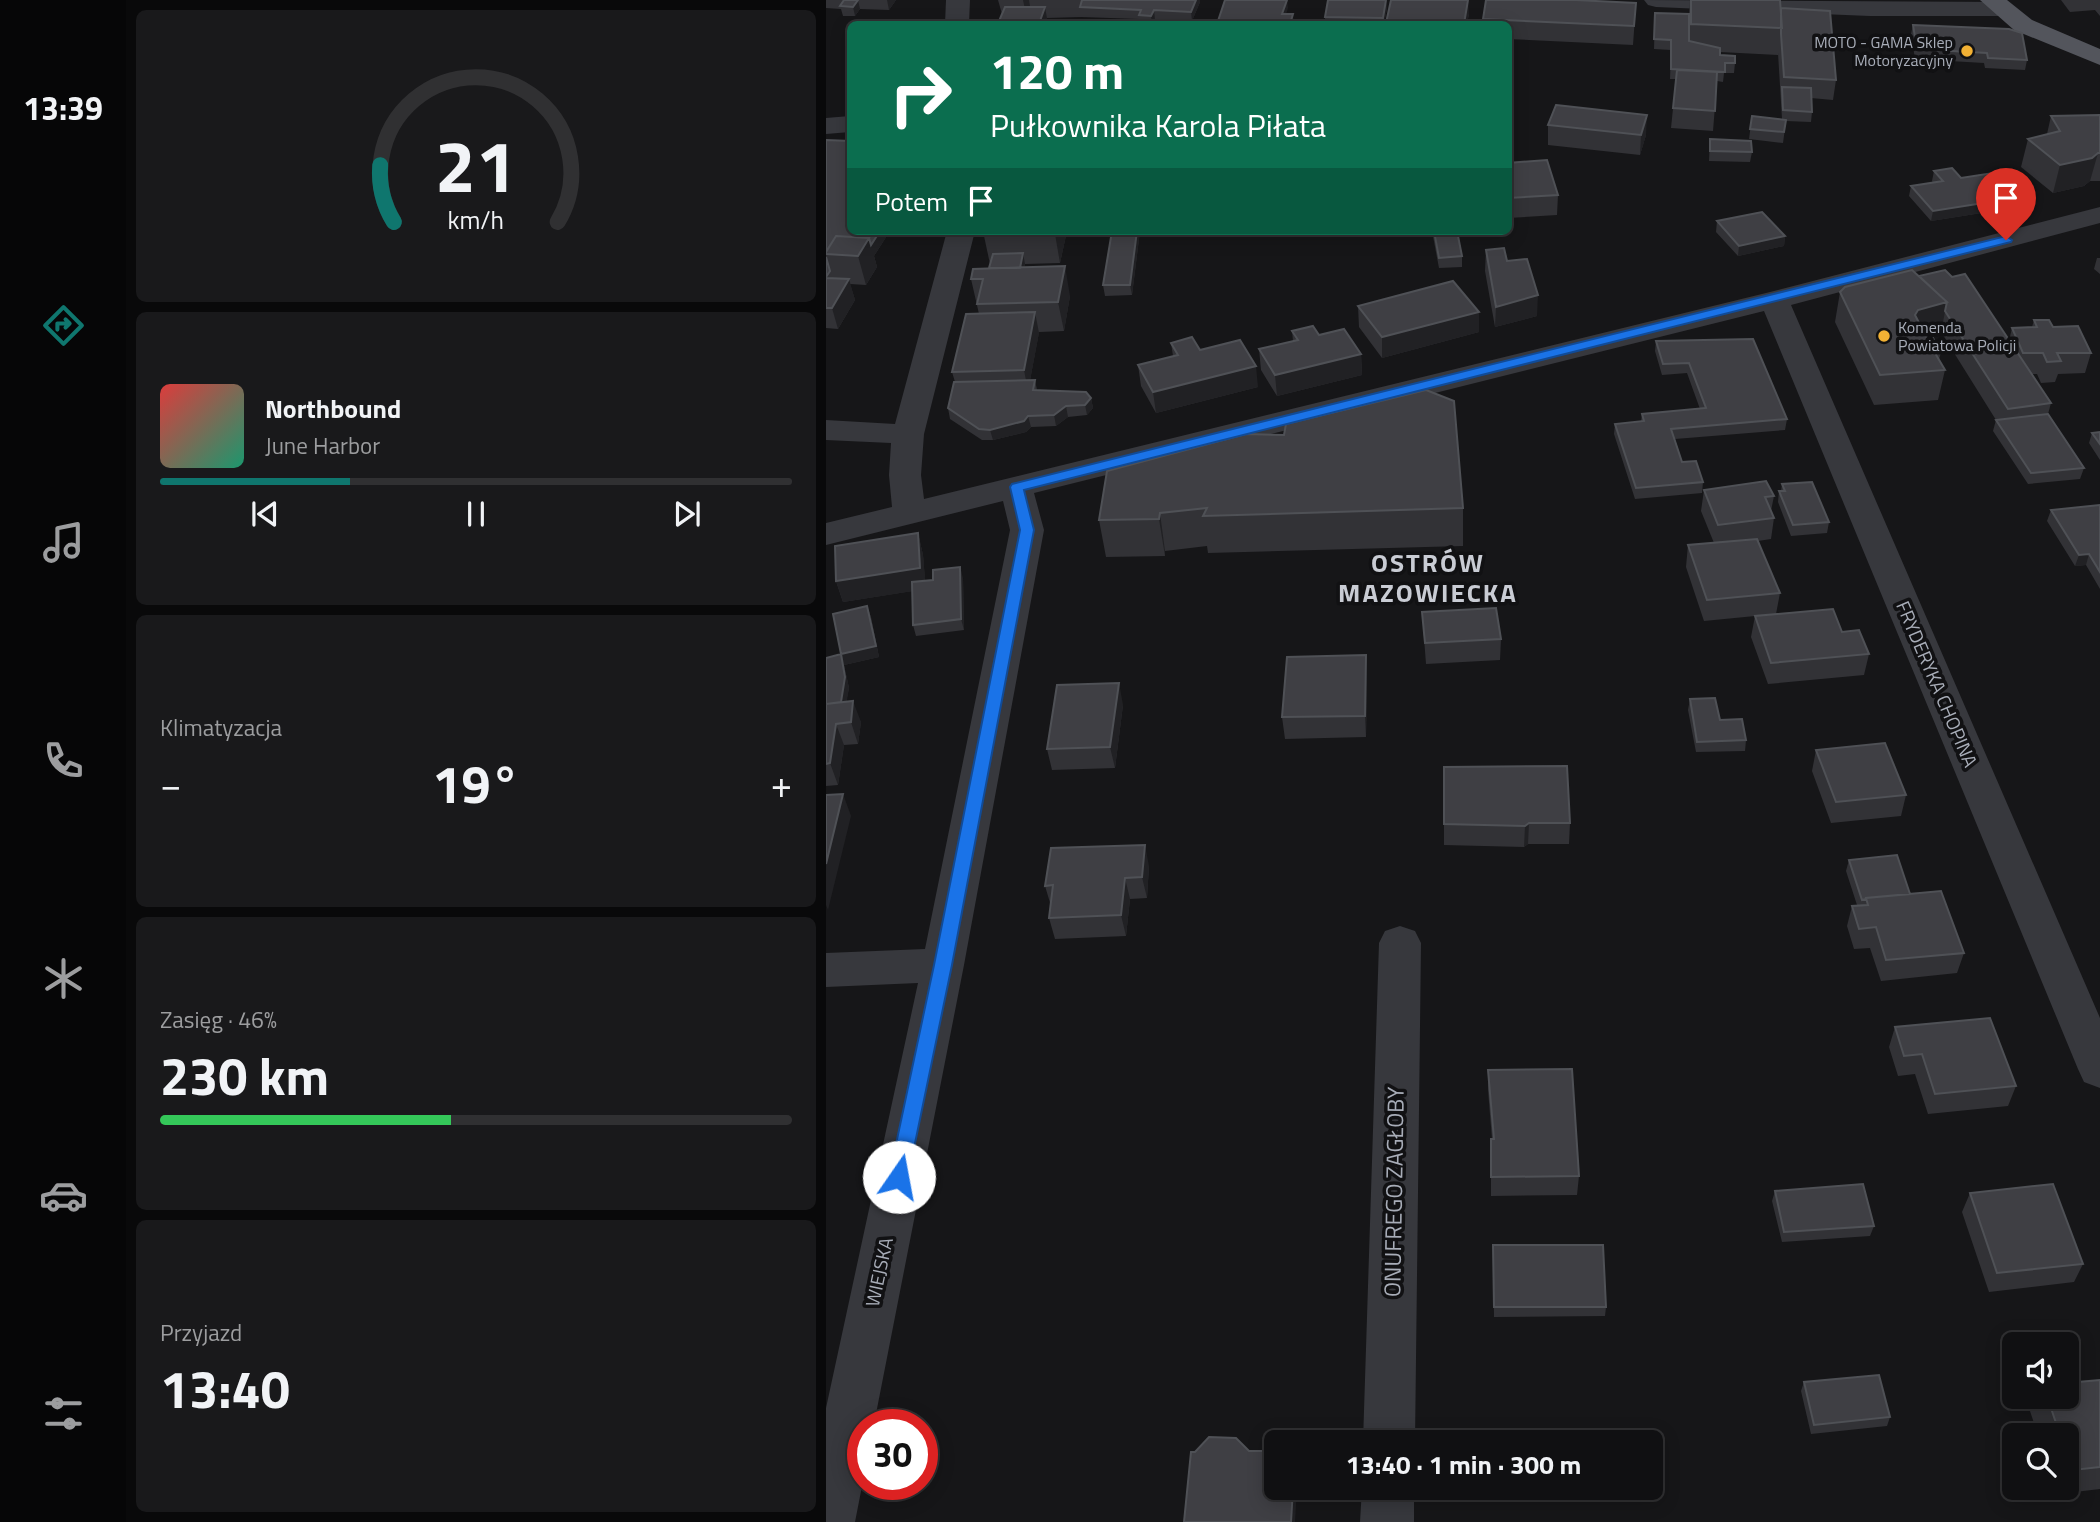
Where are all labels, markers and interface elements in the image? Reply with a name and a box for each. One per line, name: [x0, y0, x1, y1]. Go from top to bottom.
place label: MOTO - GAMA Sklep Motoryzacyjny: [1814, 30, 1953, 72]
text: 120 m: [990, 33, 1124, 108]
marker: MOTO - GAMA Sklep Motoryzacyjny: [1959, 43, 1975, 59]
icon: right: [875, 49, 966, 140]
text: 13:39: [23, 84, 103, 132]
text: Pułkownika Karola Piłata: [990, 101, 1326, 149]
text: 21: [435, 111, 517, 221]
pin: [1976, 168, 2036, 240]
icon: arrive: [1987, 179, 2025, 217]
text: Potem: [875, 182, 948, 221]
icon: arrive: [962, 182, 1000, 220]
text: km/h: [448, 201, 504, 239]
icon: directions: [39, 301, 88, 350]
place label: Komenda Powiatowa Policji: [1898, 315, 2016, 357]
marker: Komenda Powiatowa Policji: [1876, 328, 1892, 344]
text: Northbound: [265, 389, 401, 428]
text: June Harbor: [265, 428, 380, 463]
icon: previous: [246, 495, 284, 533]
icon: pause: [457, 495, 495, 533]
icon: next: [668, 495, 706, 533]
icon: music: [39, 518, 88, 567]
district label: OSTRÓW MAZOWIECKA: [1338, 543, 1518, 612]
street label: FRYDERYKA CHOPINA: [1889, 596, 1986, 771]
text: Klimatyzacja: [160, 710, 282, 745]
icon: phone: [39, 736, 88, 785]
text: 19°: [432, 744, 520, 823]
text: −: [160, 755, 181, 813]
text: +: [771, 755, 792, 813]
icon: climate: [39, 954, 88, 1003]
text: Zasięg · 46%: [160, 1002, 277, 1037]
text: 230 km: [160, 1036, 329, 1115]
street label: ONUFREGO ZAGŁOBY: [1374, 1086, 1413, 1298]
position arrow: [862, 1140, 936, 1214]
icon: car: [39, 1171, 88, 1220]
street label: WIEJSKA: [857, 1235, 900, 1309]
text: Przyjazd: [160, 1315, 242, 1350]
map controls: [2002, 1332, 2079, 1500]
button: sound: [2002, 1332, 2079, 1409]
text: 13:40: [160, 1349, 290, 1428]
icon: filters: [39, 1389, 88, 1438]
speed limit sign: 30: [847, 1409, 938, 1500]
button: search: [2002, 1423, 2079, 1500]
text: 13:40 · 1 min · 300 m: [1346, 1445, 1581, 1484]

